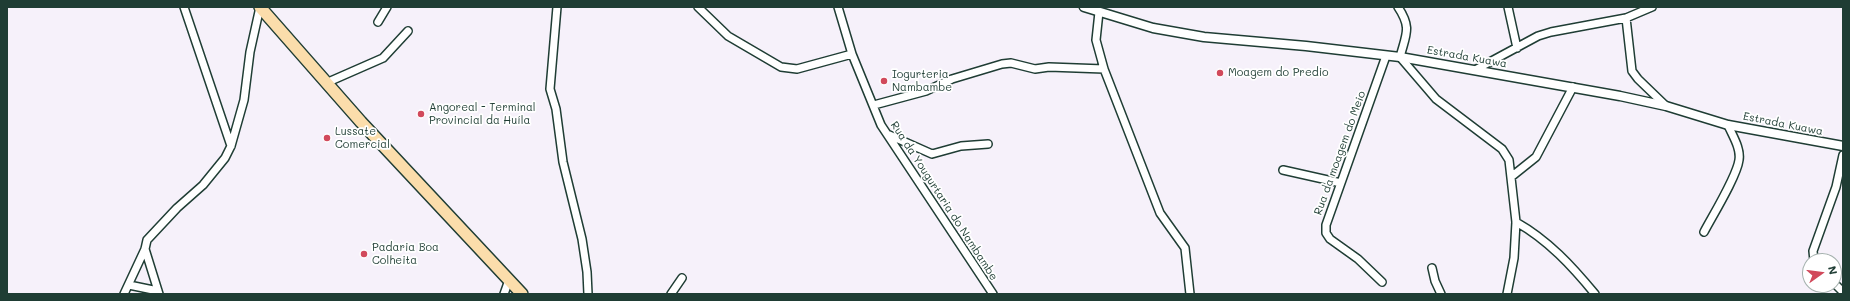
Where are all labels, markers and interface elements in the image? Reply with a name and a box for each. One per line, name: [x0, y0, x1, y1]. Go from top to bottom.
street label: Estrada Kuawa: [1426, 43, 1508, 71]
place label: Moagem do Predio: [1228, 66, 1329, 80]
place label: Iogurteria Nambambe: [892, 68, 952, 94]
marker: Moagem do Predio: [1215, 68, 1225, 78]
marker: Iogurteria Nambambe: [879, 76, 889, 86]
street label: Rua da moagem do Meio: [1311, 89, 1369, 217]
place label: Angoreal - Terminal Provincial da Huíla: [429, 101, 536, 127]
marker: Angoreal - Terminal Provincial da Huíla: [416, 109, 426, 119]
street label: Estrada Kuawa: [1742, 110, 1824, 138]
street label: Rua da Yougurtaria do Nambambe: [888, 119, 1000, 283]
place label: Lussate Comercial: [335, 125, 390, 151]
marker: Lussate Comercial: [322, 133, 332, 143]
place label: Padaria Boa Colheita: [372, 241, 439, 267]
marker: Padaria Boa Colheita: [359, 249, 369, 259]
north arrow: [1802, 253, 1842, 293]
text: N: [1825, 264, 1841, 276]

